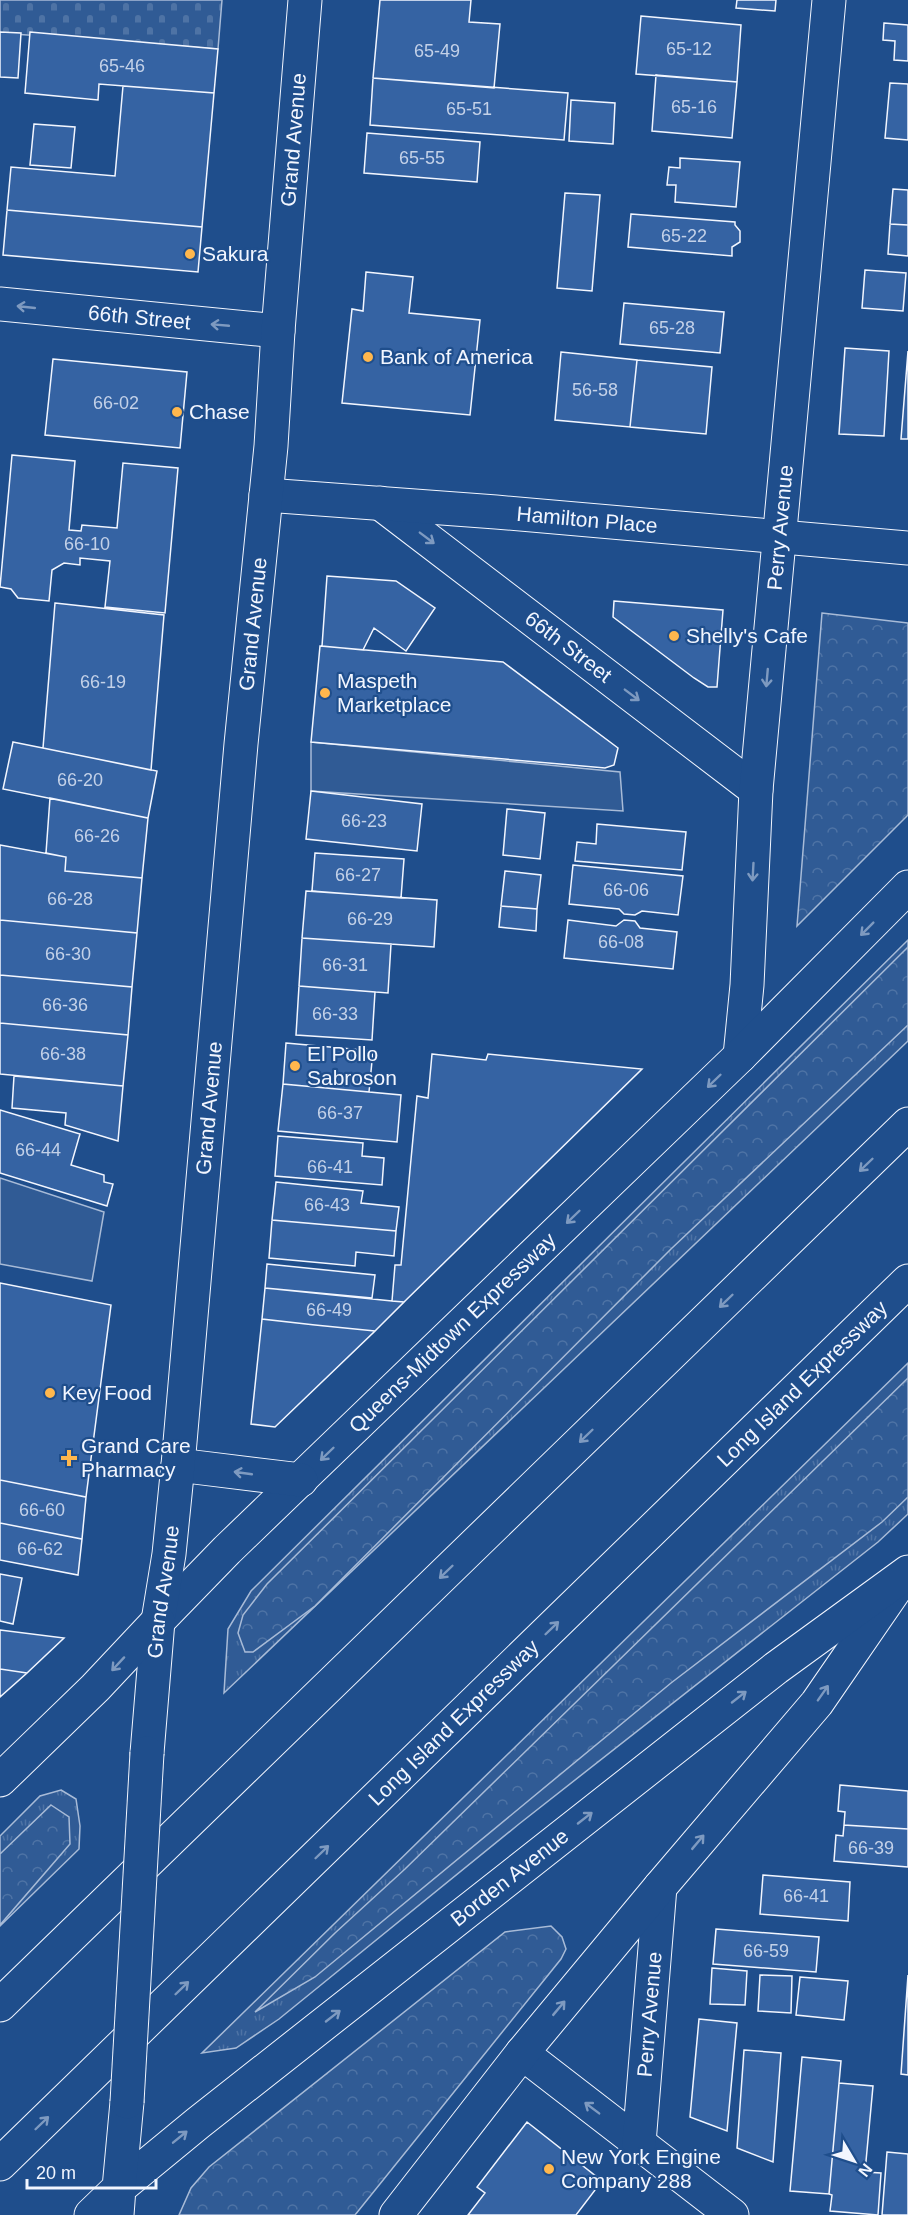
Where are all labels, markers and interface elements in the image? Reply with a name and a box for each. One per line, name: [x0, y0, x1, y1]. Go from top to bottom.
house number: 65-12: [666, 39, 712, 59]
house number: 65-49: [414, 41, 460, 61]
house number: 65-46: [99, 56, 145, 76]
street label: Grand Avenue: [276, 72, 310, 208]
house number: 65-16: [671, 97, 717, 117]
house number: 65-51: [446, 99, 492, 119]
house number: 65-55: [399, 148, 445, 168]
house number: 65-22: [661, 226, 707, 246]
place label: Sakura: [202, 242, 269, 265]
marker: Sakura: [183, 247, 197, 261]
one-way arrow: [17, 301, 36, 312]
street label: 66th Street: [87, 301, 192, 333]
house number: 65-28: [649, 318, 695, 338]
one-way arrow: [211, 319, 231, 330]
place label: Bank of America: [380, 345, 533, 368]
marker: Bank of America: [361, 350, 375, 364]
house number: 56-58: [572, 380, 618, 400]
house number: 66-02: [93, 393, 139, 413]
place label: Chase: [189, 400, 250, 423]
marker: Chase: [170, 405, 184, 419]
street label: Perry Avenue: [763, 464, 797, 591]
street label: Hamilton Place: [516, 502, 658, 537]
one-way arrow: [418, 532, 434, 544]
house number: 66-10: [64, 534, 110, 554]
street label: Grand Avenue: [234, 556, 271, 692]
street label: 66th Street: [521, 606, 617, 687]
place label: Shelly's Cafe: [686, 624, 808, 647]
marker: Shelly's Cafe: [667, 629, 681, 643]
one-way arrow: [761, 667, 772, 687]
place label: Maspeth Marketplace: [337, 669, 451, 716]
house number: 66-19: [80, 672, 126, 692]
marker: Maspeth Marketplace: [318, 686, 332, 700]
one-way arrow: [623, 688, 639, 701]
house number: 66-20: [57, 770, 103, 790]
house number: 66-23: [341, 811, 387, 831]
house number: 66-26: [74, 826, 120, 846]
one-way arrow: [747, 862, 758, 882]
house number: 66-27: [335, 865, 381, 885]
house number: 66-06: [603, 880, 649, 900]
house number: 66-28: [47, 889, 93, 909]
house number: 66-29: [347, 909, 393, 929]
one-way arrow: [859, 921, 874, 936]
house number: 66-08: [598, 932, 644, 952]
house number: 66-30: [45, 944, 91, 964]
house number: 66-31: [322, 955, 368, 975]
house number: 66-36: [42, 995, 88, 1015]
house number: 66-33: [312, 1004, 358, 1024]
street label: Grand Avenue: [191, 1040, 226, 1176]
place label: El Pollo Sabroson: [307, 1042, 397, 1089]
house number: 66-38: [40, 1044, 86, 1064]
marker: El Pollo Sabroson: [288, 1059, 302, 1073]
one-way arrow: [706, 1074, 721, 1088]
house number: 66-37: [317, 1103, 363, 1123]
house number: 66-44: [15, 1140, 61, 1160]
house number: 66-41: [307, 1157, 353, 1177]
one-way arrow: [859, 1157, 874, 1171]
house number: 66-43: [304, 1195, 350, 1215]
one-way arrow: [566, 1209, 581, 1224]
street label: Queens-Midtown Expressway: [344, 1228, 561, 1437]
one-way arrow: [719, 1293, 734, 1308]
street label: Long Island Expressway: [712, 1296, 892, 1471]
house number: 66-49: [306, 1300, 352, 1320]
place label: Key Food: [62, 1381, 152, 1404]
marker: Key Food: [43, 1386, 57, 1400]
one-way arrow: [579, 1429, 594, 1444]
place label: Grand Care Pharmacy: [81, 1434, 191, 1481]
one-way arrow: [320, 1447, 335, 1461]
marker: Grand Care Pharmacy: [62, 1451, 76, 1465]
one-way arrow: [233, 1467, 253, 1478]
house number: 66-60: [19, 1500, 65, 1520]
street label: Grand Avenue: [143, 1524, 183, 1659]
house number: 66-62: [17, 1539, 63, 1559]
one-way arrow: [439, 1565, 454, 1579]
one-way arrow: [544, 1620, 559, 1635]
street label: Long Island Expressway: [364, 1634, 543, 1810]
one-way arrow: [111, 1657, 125, 1672]
one-way arrow: [817, 1686, 829, 1702]
one-way arrow: [730, 1691, 746, 1704]
one-way arrow: [577, 1811, 593, 1824]
street label: Borden Avenue: [446, 1824, 573, 1931]
one-way arrow: [691, 1834, 704, 1850]
house number: 66-39: [848, 1838, 894, 1858]
one-way arrow: [314, 1844, 329, 1859]
house number: 66-41: [783, 1886, 829, 1906]
house number: 66-59: [743, 1941, 789, 1961]
street label: Perry Avenue: [632, 1951, 666, 2078]
one-way arrow: [174, 1980, 189, 1995]
one-way arrow: [552, 2001, 566, 2016]
one-way arrow: [325, 2010, 341, 2023]
one-way arrow: [584, 2101, 600, 2114]
one-way arrow: [34, 2116, 49, 2131]
one-way arrow: [172, 2131, 188, 2144]
north arrow: [824, 2131, 884, 2191]
place label: New York Engine Company 288: [561, 2145, 721, 2192]
scale bar: [27, 2152, 156, 2190]
text: N: [855, 2160, 876, 2180]
marker: New York Engine Company 288: [542, 2162, 556, 2176]
text: 20 m: [36, 2163, 76, 2183]

